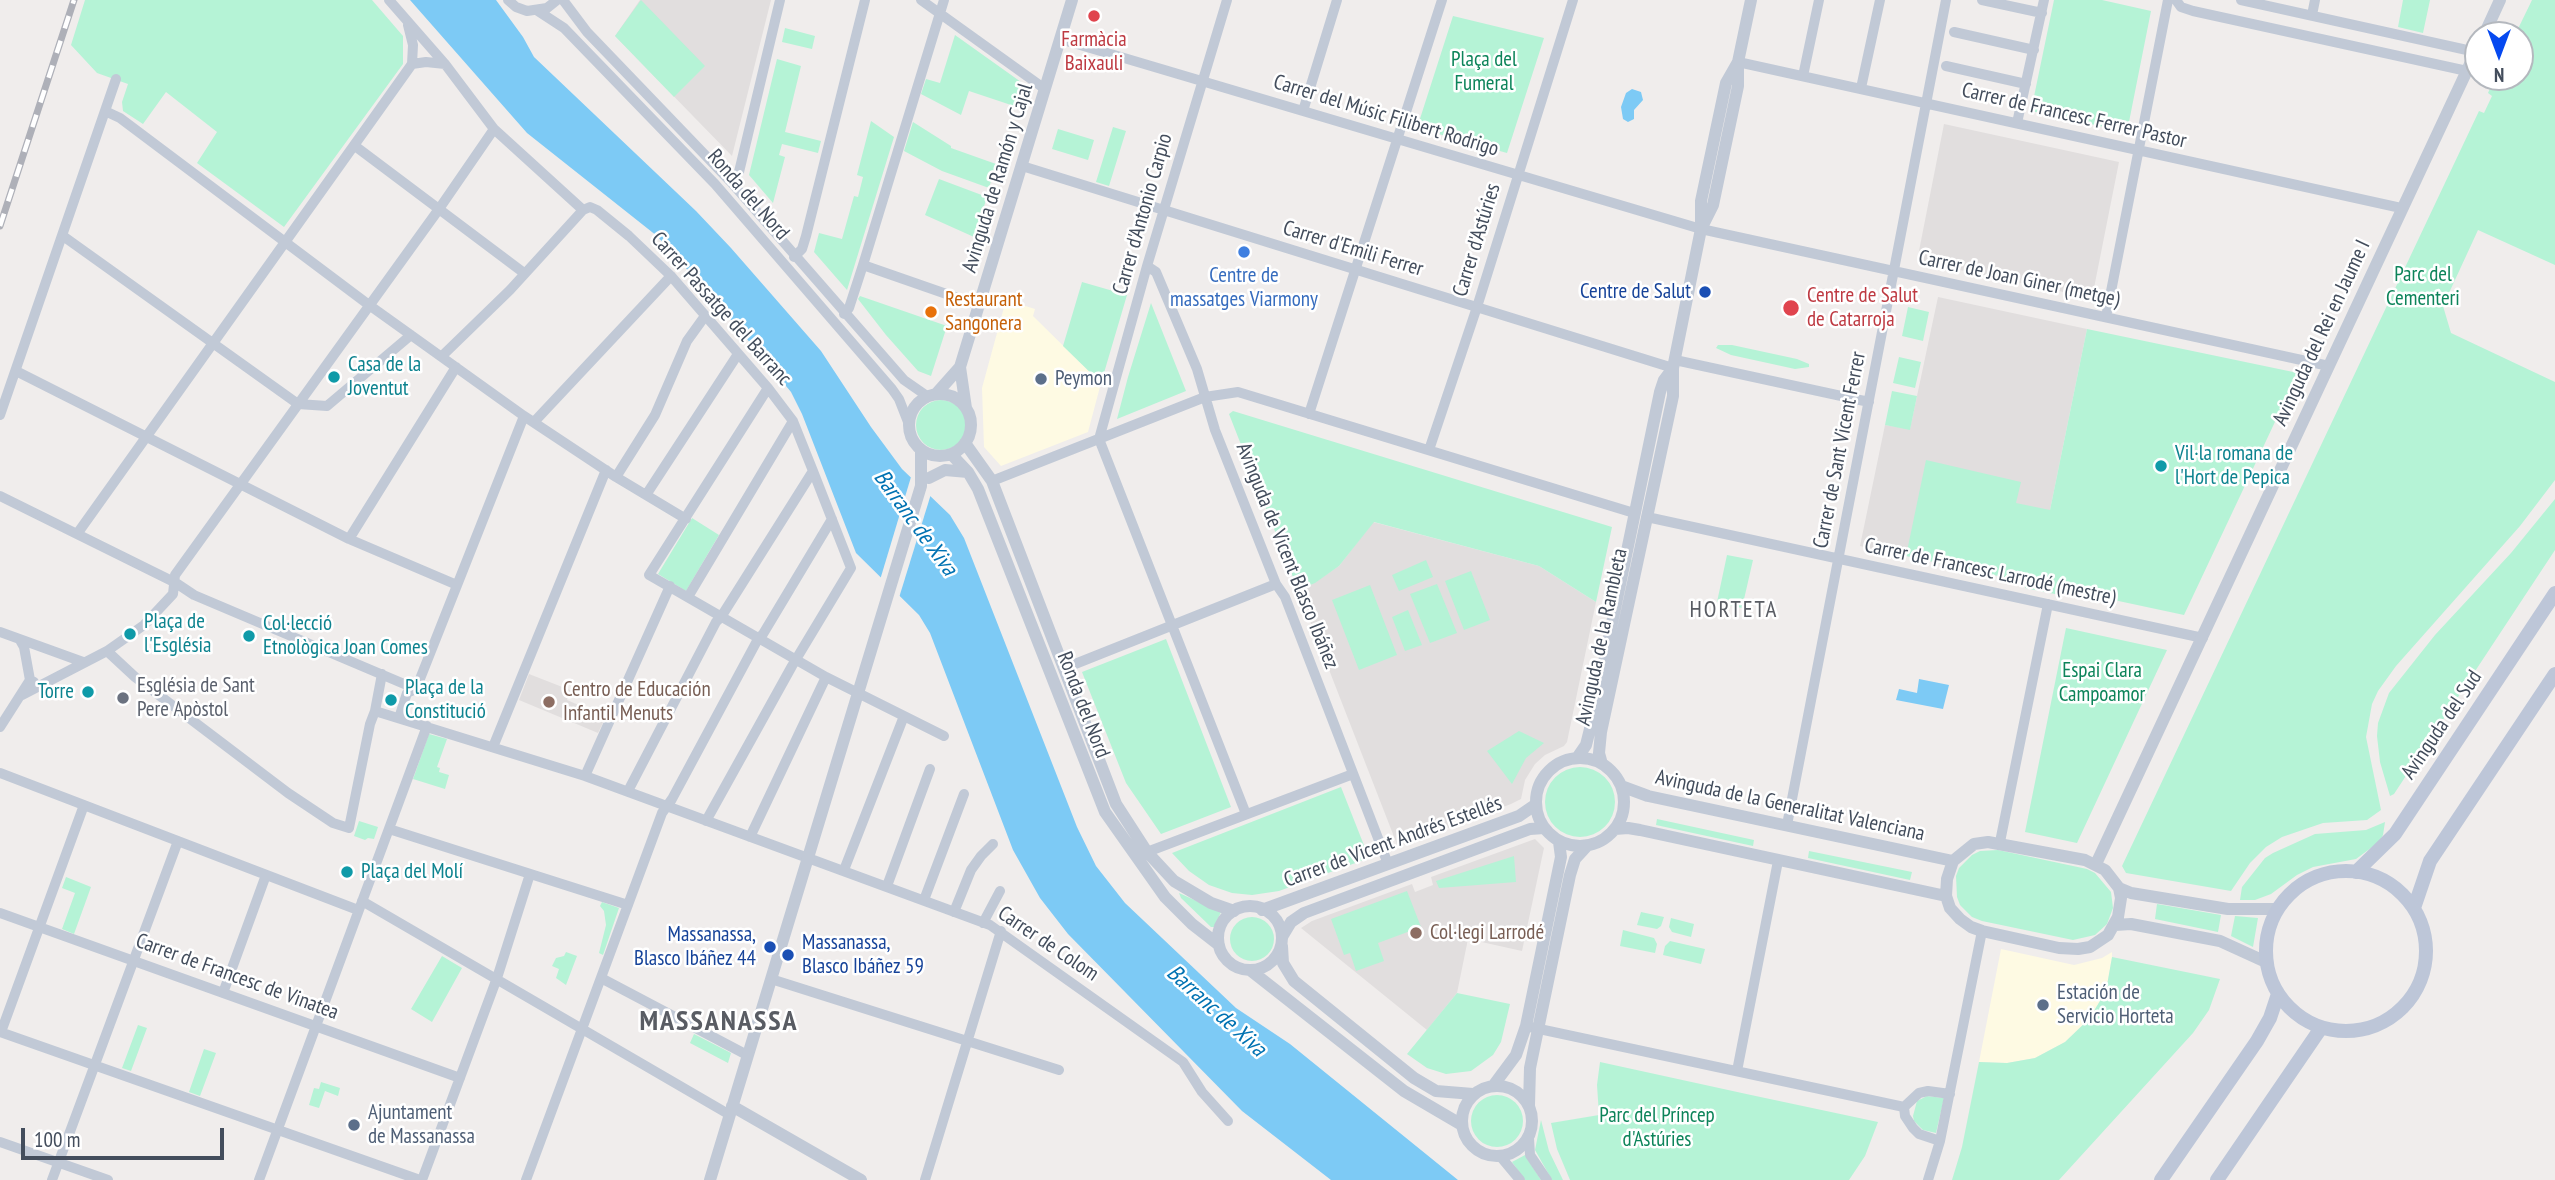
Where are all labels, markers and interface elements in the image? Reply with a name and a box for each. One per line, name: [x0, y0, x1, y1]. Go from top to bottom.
marker: Farmàcia Baixauli: [1086, 8, 1102, 24]
north arrow: [2464, 21, 2534, 91]
place label: Farmàcia Baixauli: [1061, 27, 1127, 77]
park label: Plaça del Fumeral: [1451, 47, 1517, 97]
text: N: [2494, 63, 2504, 87]
street label: Carrer del Músic Filibert Rodrigo: [1270, 70, 1502, 162]
street label: Carrer de Francesc Ferrer Pastor: [1959, 78, 2189, 154]
street label: Avinguda de Ramón y Cajal: [957, 80, 1039, 276]
street label: Carrer d'Antonio Carpio: [1108, 131, 1178, 297]
street label: Ronda del Nord: [702, 145, 794, 245]
street label: Carrer d'Astúries: [1448, 180, 1506, 300]
street label: Carrer d'Emili Ferrer: [1280, 216, 1426, 282]
street label: Carrer Passatge del Barranc: [645, 227, 797, 391]
street label: Avinguda del Rei en Jaume I: [2268, 236, 2376, 430]
marker: Centre de massatges Viarmony: [1236, 244, 1252, 260]
street label: Carrer de Joan Giner (metge): [1916, 245, 2122, 313]
park label: Parc del Cementeri: [2386, 262, 2460, 312]
place label: Centre de massatges Viarmony: [1170, 263, 1318, 313]
place label: Centre de Salut: [1580, 279, 1691, 305]
place label: Centre de Salut de Catarroja: [1807, 283, 1918, 333]
marker: Centre de Salut: [1697, 284, 1713, 300]
place label: Restaurant Sangonera: [945, 287, 1022, 337]
marker: Centre de Salut de Catarroja: [1781, 298, 1801, 318]
marker: Restaurant Sangonera: [923, 304, 939, 320]
street label: Carrer de Sant Vicent Ferrer: [1809, 349, 1871, 551]
place label: Casa de la Joventut: [348, 352, 421, 402]
place label: Peymon: [1055, 366, 1112, 392]
marker: Casa de la Joventut: [326, 369, 342, 385]
marker: Peymon: [1033, 371, 1049, 387]
street label: Avinguda de Vicent Blasco Ibáñez: [1230, 439, 1344, 673]
place label: Vil·la romana de l'Hort de Pepica: [2175, 441, 2293, 491]
marker: Vil·la romana de l'Hort de Pepica: [2153, 458, 2169, 474]
water label: Barranc de Xiva: [867, 465, 963, 581]
street label: Carrer de Francesc Larrodé (mestre): [1862, 533, 2118, 611]
street label: Avinguda de la Rambleta: [1571, 546, 1633, 728]
district label: HORTETA: [1690, 596, 1778, 624]
place label: Plaça de l'Església: [144, 609, 211, 659]
place label: Col·lecció Etnològica Joan Comes: [263, 611, 428, 661]
marker: Plaça de l'Església: [122, 626, 138, 642]
marker: Col·lecció Etnològica Joan Comes: [241, 628, 257, 644]
street label: Ronda del Nord: [1051, 648, 1115, 762]
park label: Espai Clara Campoamor: [2059, 658, 2145, 708]
street label: Avinguda del Sud: [2396, 666, 2488, 784]
place label: Església de Sant Pere Apòstol: [137, 673, 255, 723]
place label: Plaça de la Constitució: [405, 675, 486, 725]
place label: Centro de Educación Infantil Menuts: [563, 677, 711, 727]
place label: Torre: [38, 679, 74, 705]
marker: Torre: [80, 684, 96, 700]
marker: Església de Sant Pere Apòstol: [115, 690, 131, 706]
marker: Plaça de la Constitució: [383, 692, 399, 708]
marker: Centro de Educación Infantil Menuts: [541, 694, 557, 710]
street label: Avinguda de la Generalitat Valenciana: [1653, 765, 1927, 847]
street label: Carrer de Vicent Andrés Estellés: [1281, 791, 1505, 893]
place label: Plaça del Molí: [361, 859, 463, 885]
marker: Plaça del Molí: [339, 864, 355, 880]
street label: Carrer de Colom: [993, 901, 1103, 987]
place label: Col·legi Larrodé: [1430, 920, 1544, 946]
place label: Massanassa, Blasco Ibáñez 44: [634, 922, 756, 972]
marker: Col·legi Larrodé: [1408, 925, 1424, 941]
street label: Carrer de Francesc de Vinatea: [132, 929, 342, 1025]
place label: Massanassa, Blasco Ibáñez 59: [802, 930, 924, 980]
marker: Massanassa, Blasco Ibáñez 44: [762, 939, 778, 955]
marker: Massanassa, Blasco Ibáñez 59: [780, 947, 796, 963]
water label: Barranc de Xiva: [1161, 959, 1271, 1063]
place label: Estación de Servicio Horteta: [2057, 980, 2174, 1030]
marker: Estación de Servicio Horteta: [2035, 997, 2051, 1013]
district label: MASSANASSA: [641, 1005, 797, 1039]
place label: Ajuntament de Massanassa: [368, 1100, 475, 1150]
park label: Parc del Príncep d'Astúries: [1599, 1103, 1715, 1153]
scale bar: [24, 1114, 228, 1158]
marker: Ajuntament de Massanassa: [346, 1117, 362, 1133]
text: 100 m: [34, 1126, 80, 1153]

